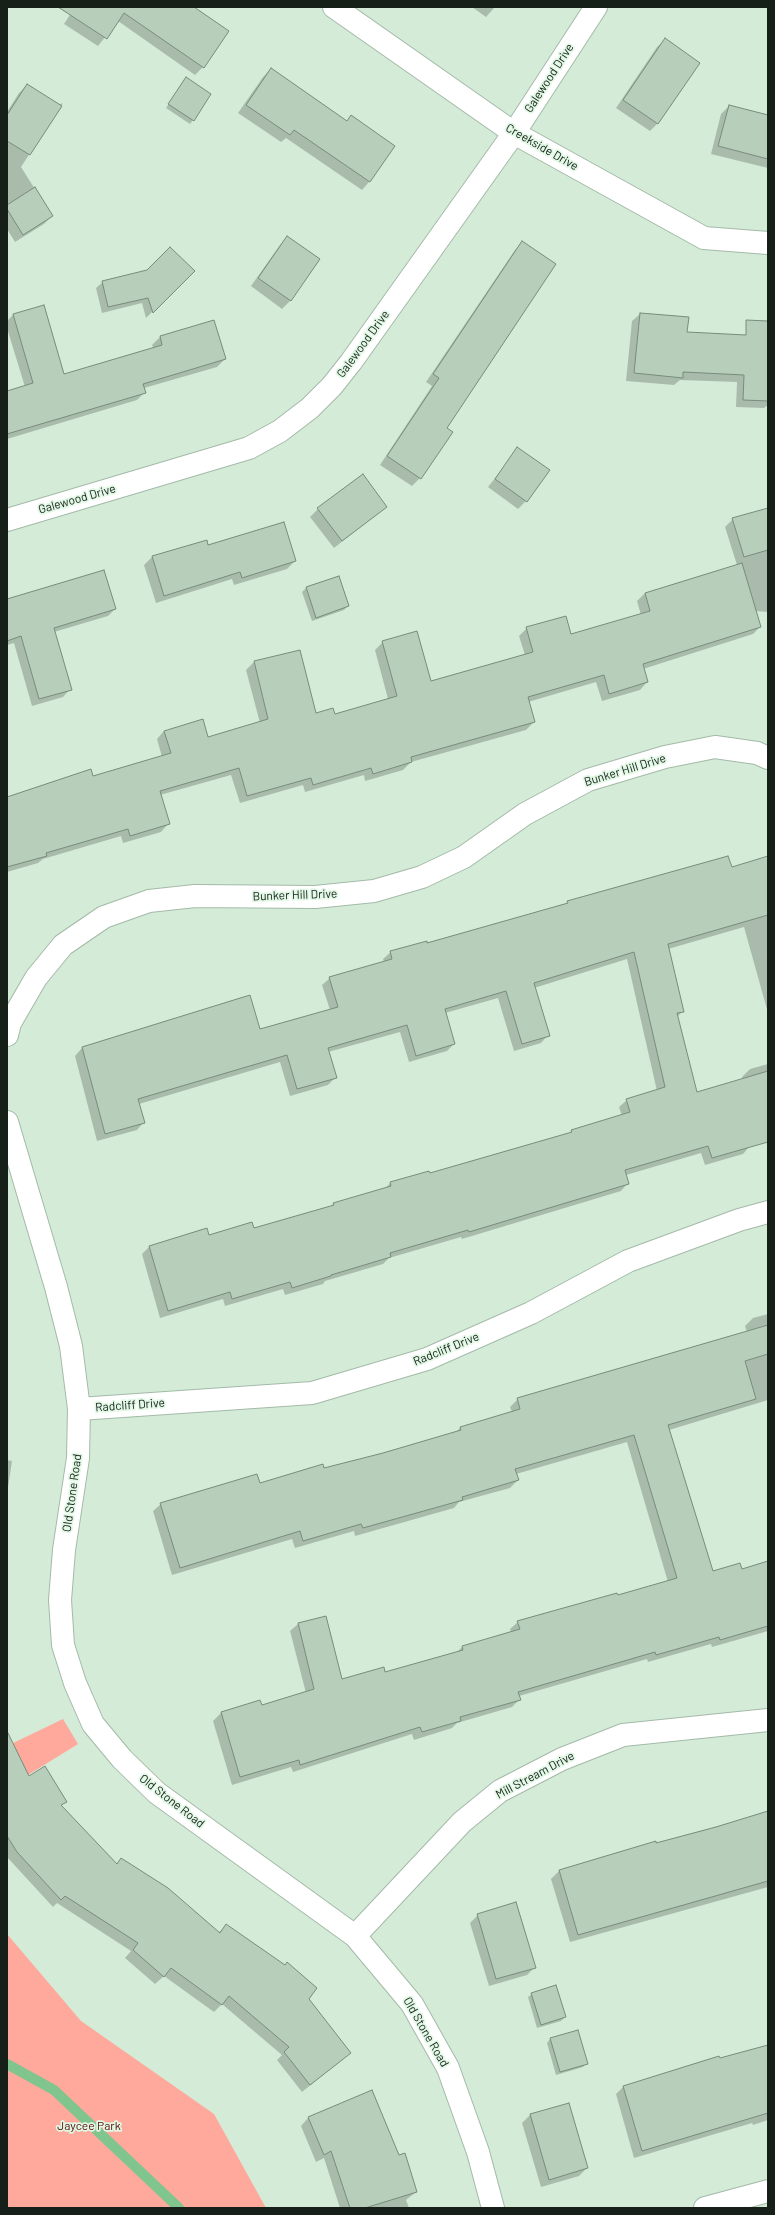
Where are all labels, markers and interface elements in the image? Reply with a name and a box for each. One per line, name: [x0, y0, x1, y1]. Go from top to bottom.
street label: Galewood Drive: [521, 41, 577, 115]
street label: Creekside Drive: [503, 120, 581, 174]
street label: Galewood Drive: [334, 308, 392, 380]
street label: Galewood Drive: [37, 481, 117, 517]
street label: Bunker Hill Drive: [582, 751, 668, 789]
street label: Bunker Hill Drive: [252, 886, 338, 904]
street label: Radcliff Drive: [411, 1329, 481, 1369]
street label: Radcliff Drive: [95, 1395, 165, 1415]
street label: Old Stone Road: [59, 1453, 85, 1533]
street label: Mill Stream Drive: [493, 1748, 577, 1802]
street label: Old Stone Road: [137, 1771, 207, 1831]
street label: Old Stone Road: [400, 1994, 452, 2070]
park label: Jaycee Park: [57, 2119, 121, 2133]

